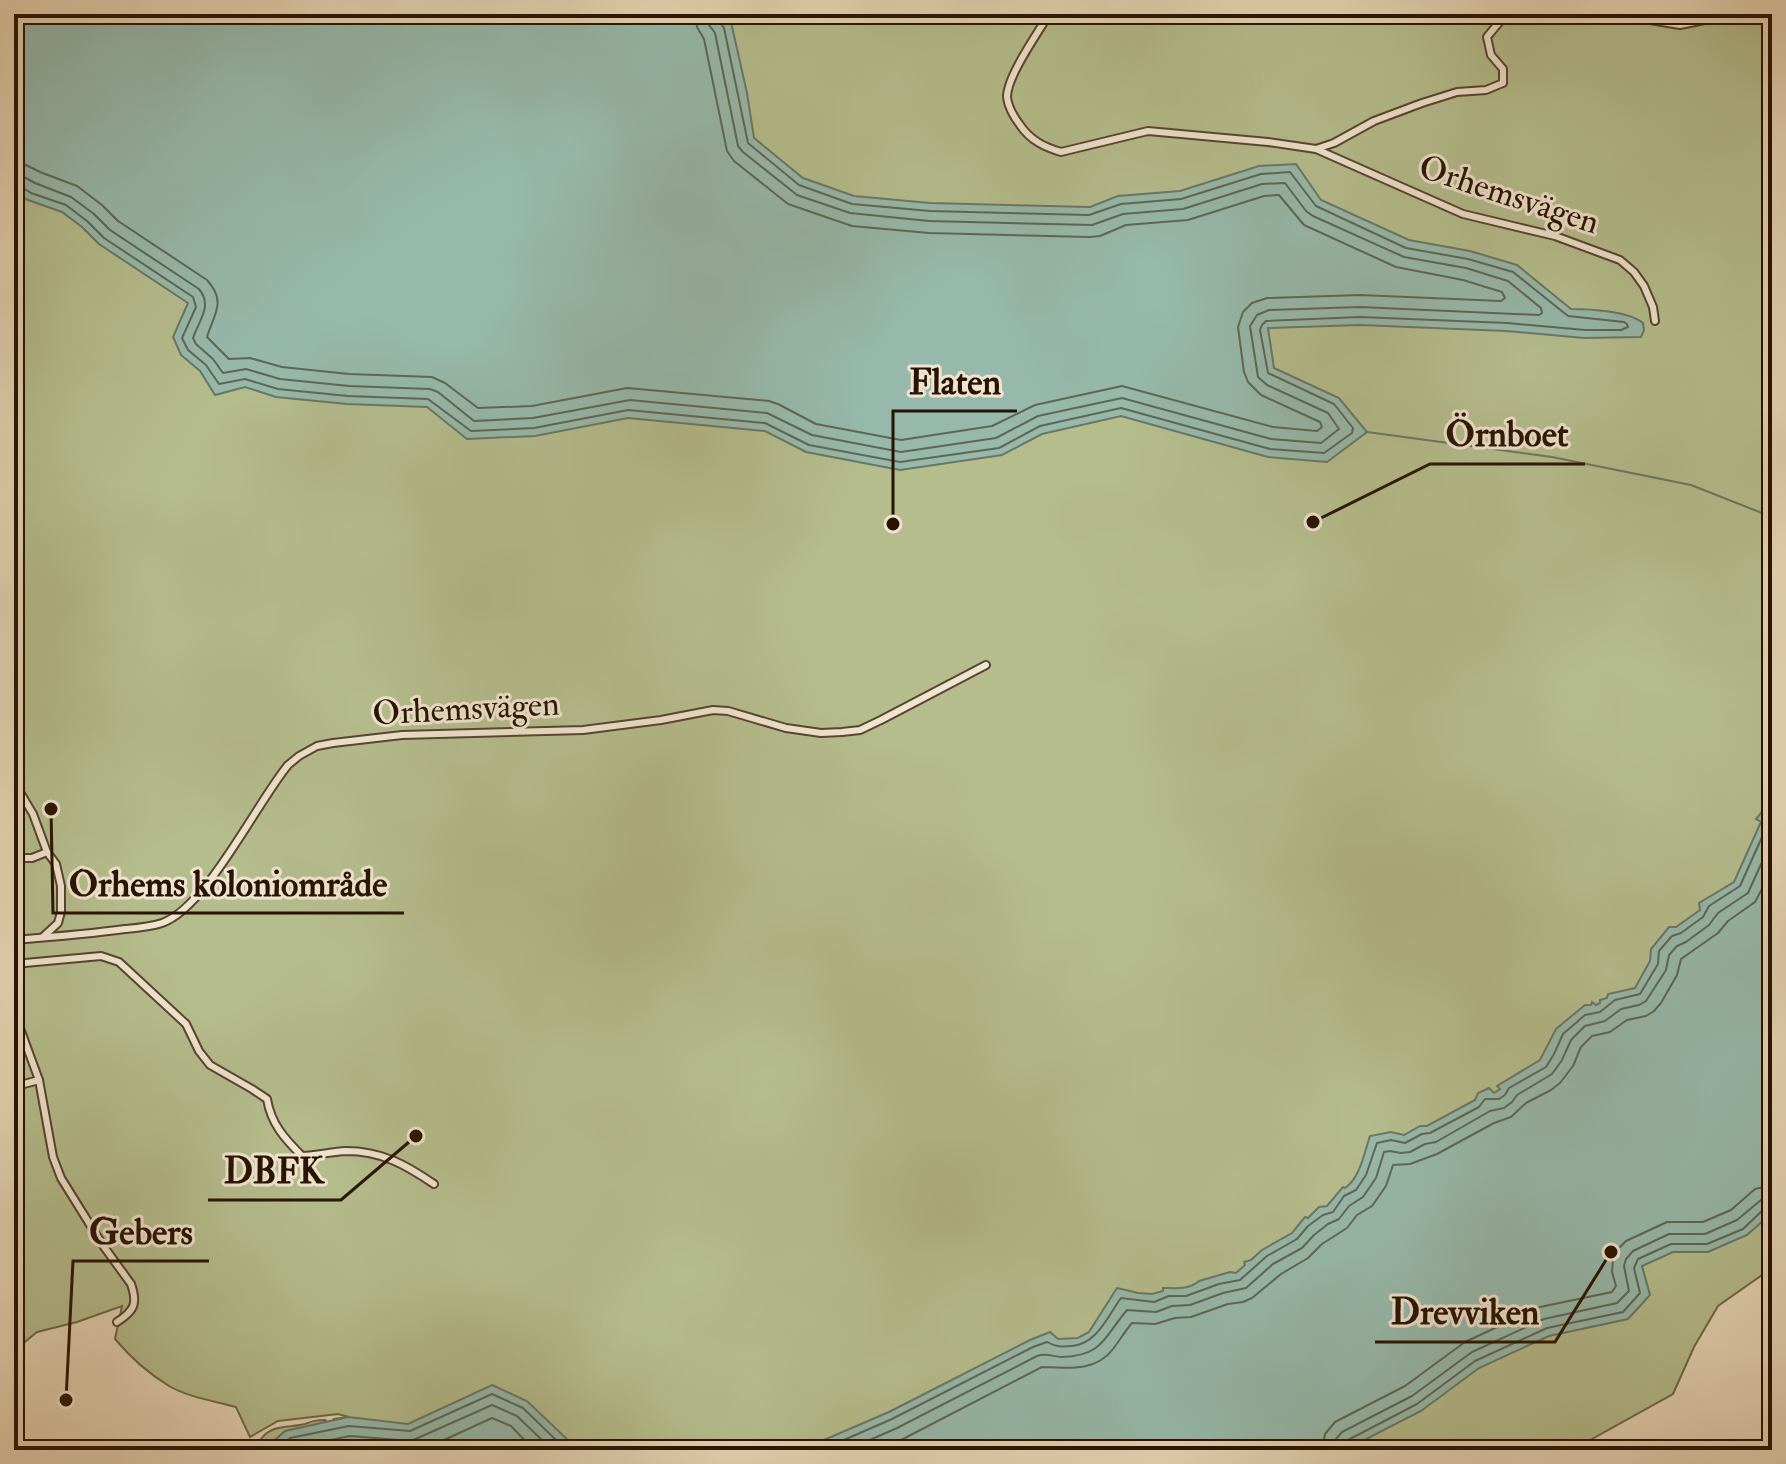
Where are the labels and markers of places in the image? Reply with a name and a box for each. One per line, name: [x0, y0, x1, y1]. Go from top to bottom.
callout: Flaten: [893, 351, 1017, 411]
callout: Örnboet: [1430, 404, 1585, 464]
callout: Orhems koloniområde: [53, 853, 404, 913]
callout: DBFK: [208, 1140, 341, 1200]
callout: Gebers: [73, 1201, 209, 1261]
callout: Drevviken: [1375, 1282, 1555, 1342]

